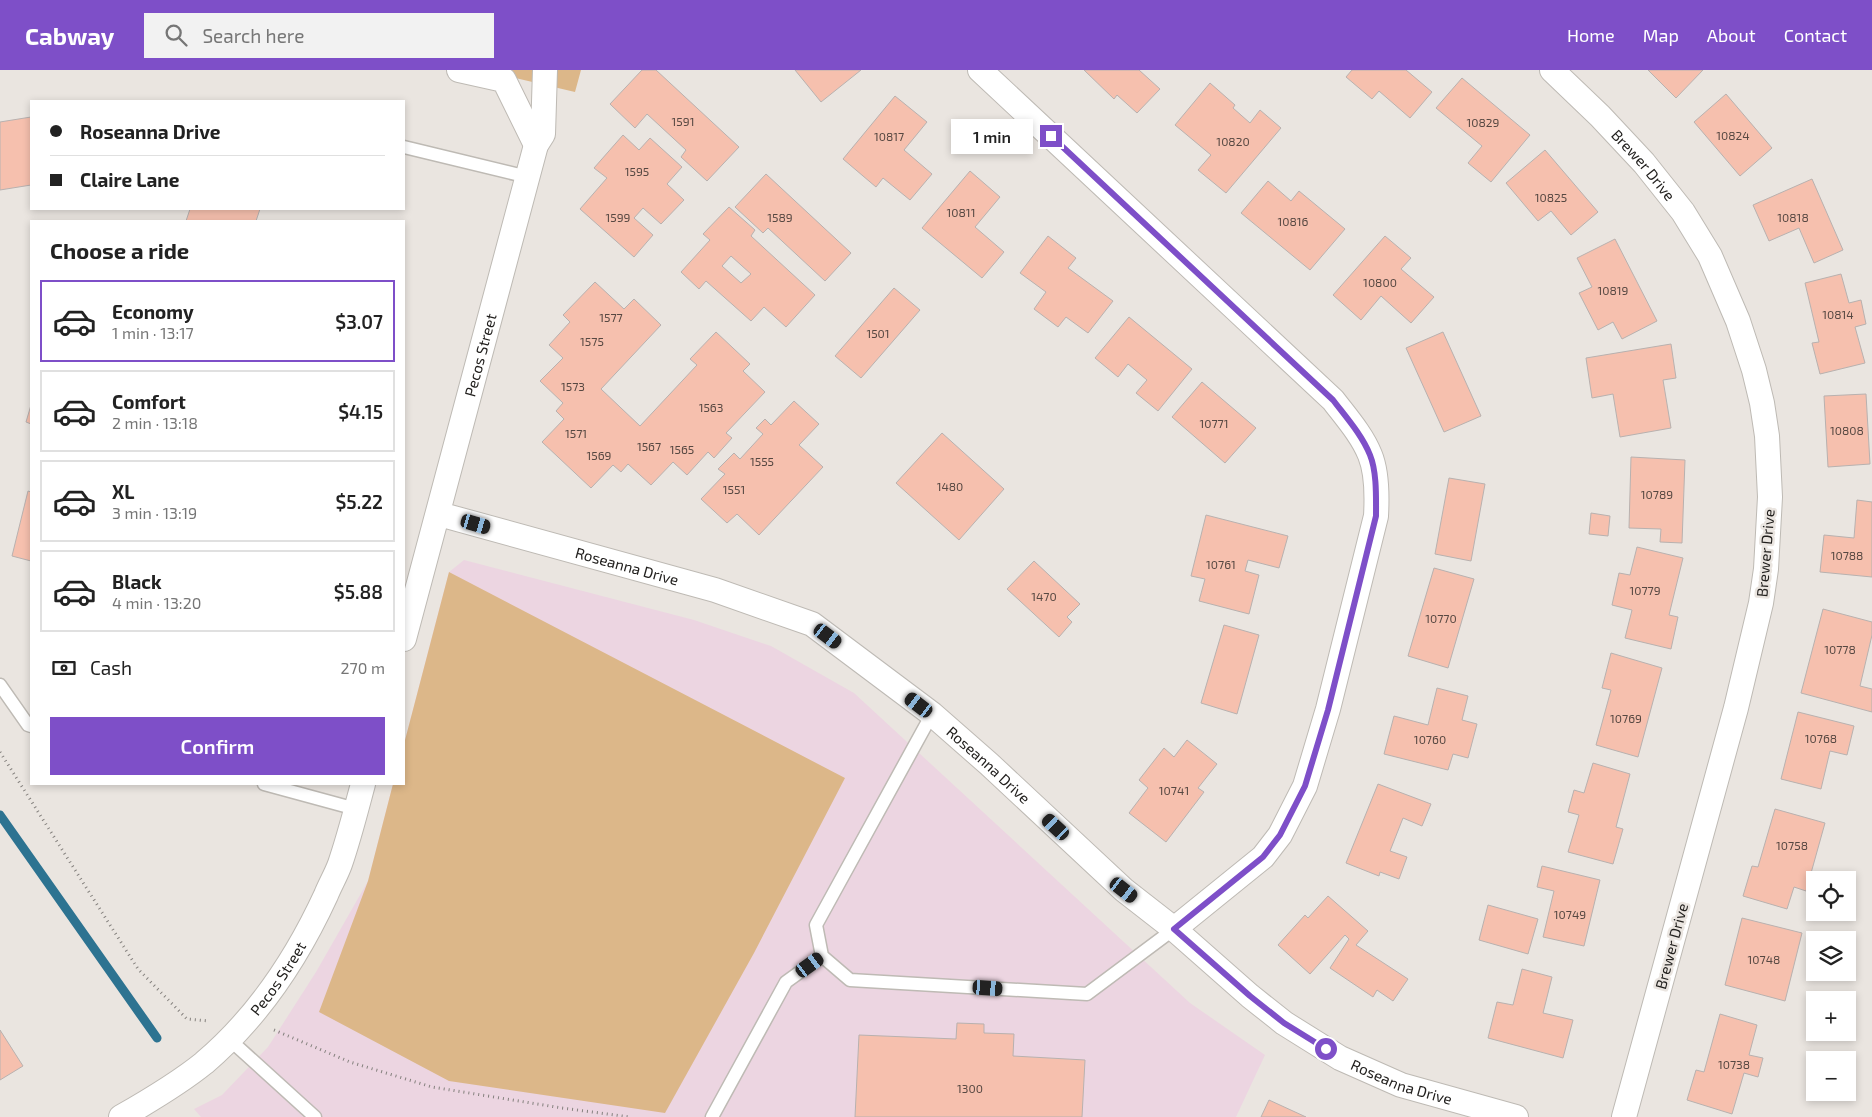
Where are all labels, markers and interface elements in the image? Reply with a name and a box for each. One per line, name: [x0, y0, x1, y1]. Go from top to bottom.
search box: [144, 13, 494, 58]
text: Cabway: [25, 21, 114, 50]
icon: search: [162, 21, 190, 49]
text: Search here: [202, 24, 304, 47]
text: Home: [1567, 24, 1615, 46]
text: Map: [1643, 24, 1679, 46]
text: About: [1707, 24, 1756, 46]
text: Contact: [1784, 24, 1847, 46]
house number: 1591: [672, 114, 694, 128]
house number: 10829: [1467, 115, 1500, 129]
callout: 1 min: [951, 118, 1034, 154]
text: Roseanna Drive: [80, 120, 220, 143]
route end: [1040, 125, 1062, 147]
street label: Brewer Drive: [1608, 125, 1679, 204]
text: 1 min: [973, 127, 1011, 146]
house number: 10824: [1716, 128, 1750, 142]
house number: 10817: [874, 129, 904, 143]
house number: 10820: [1216, 134, 1250, 148]
house number: 1595: [625, 164, 649, 178]
text: Claire Lane: [80, 168, 179, 191]
house number: 10825: [1535, 190, 1567, 204]
house number: 10811: [947, 205, 975, 219]
house number: 1599: [606, 210, 631, 224]
house number: 1589: [767, 210, 793, 224]
house number: 10818: [1777, 210, 1809, 224]
house number: 10816: [1278, 214, 1309, 228]
text: Choose a ride: [50, 237, 189, 263]
house number: 10800: [1363, 275, 1397, 289]
house number: 10819: [1598, 283, 1629, 297]
icon: car: [52, 299, 97, 344]
text: Economy: [112, 300, 194, 323]
house number: 10814: [1822, 307, 1854, 321]
text: $3.07: [335, 310, 383, 333]
house number: 1577: [599, 310, 623, 324]
street label: Pecos Street: [460, 311, 500, 398]
text: 1 min · 13:17: [112, 323, 194, 342]
house number: 1501: [866, 326, 890, 340]
house number: 1575: [580, 334, 604, 348]
house number: 1573: [561, 379, 585, 393]
icon: car: [52, 389, 97, 434]
text: Comfort: [112, 390, 186, 413]
text: $4.15: [338, 400, 383, 423]
house number: 1563: [699, 400, 723, 414]
text: 2 min · 13:18: [112, 413, 198, 432]
house number: 10771: [1199, 416, 1229, 430]
house number: 10808: [1830, 423, 1864, 437]
house number: 1571: [565, 426, 587, 440]
house number: 1567: [637, 439, 661, 453]
house number: 1565: [670, 442, 694, 456]
house number: 1569: [587, 448, 612, 462]
house number: 1555: [750, 454, 774, 468]
icon: car: [52, 479, 97, 524]
house number: 1480: [937, 479, 963, 493]
text: XL: [112, 480, 134, 503]
house number: 1551: [723, 482, 745, 496]
house number: 10789: [1641, 487, 1673, 501]
text: $5.22: [335, 490, 383, 513]
text: 3 min · 13:19: [112, 503, 197, 522]
street label: Brewer Drive: [1752, 508, 1778, 598]
car: [459, 513, 492, 535]
street label: Roseanna Drive: [573, 543, 681, 589]
house number: 10788: [1831, 548, 1863, 562]
house number: 10761: [1206, 557, 1236, 571]
icon: car: [52, 569, 97, 614]
text: Black: [112, 570, 162, 593]
text: $5.88: [334, 580, 383, 603]
house number: 10779: [1629, 583, 1661, 597]
house number: 1470: [1031, 589, 1057, 603]
text: 4 min · 13:20: [112, 593, 201, 612]
house number: 10770: [1425, 611, 1457, 625]
car: [811, 621, 844, 651]
house number: 10778: [1824, 642, 1856, 656]
icon: cash: [50, 654, 78, 682]
text: Cash: [90, 656, 132, 679]
text: 270 m: [341, 658, 385, 677]
car: [902, 690, 935, 720]
house number: 10769: [1610, 711, 1642, 725]
button: Confirm: [50, 717, 385, 775]
street label: Roseanna Drive: [943, 722, 1034, 807]
house number: 10768: [1805, 731, 1837, 745]
house number: 10760: [1414, 732, 1446, 746]
house number: 10741: [1159, 783, 1189, 797]
car: [1039, 811, 1072, 843]
house number: 10758: [1776, 838, 1808, 852]
map controls: [1806, 871, 1856, 1101]
button: locate: [1806, 871, 1856, 921]
car: [1107, 875, 1140, 905]
street label: Brewer Drive: [1651, 901, 1691, 991]
house number: 10749: [1554, 907, 1586, 921]
button: layers: [1806, 931, 1856, 981]
street label: Pecos Street: [246, 938, 309, 1019]
car: [793, 950, 826, 980]
house number: 10748: [1748, 952, 1780, 966]
car: [972, 979, 1003, 997]
button: +: [1806, 991, 1856, 1041]
route start: [1315, 1038, 1337, 1060]
button: −: [1806, 1051, 1856, 1101]
street label: Roseanna Drive: [1348, 1055, 1454, 1108]
house number: 10738: [1718, 1057, 1750, 1071]
house number: 1300: [957, 1081, 983, 1095]

